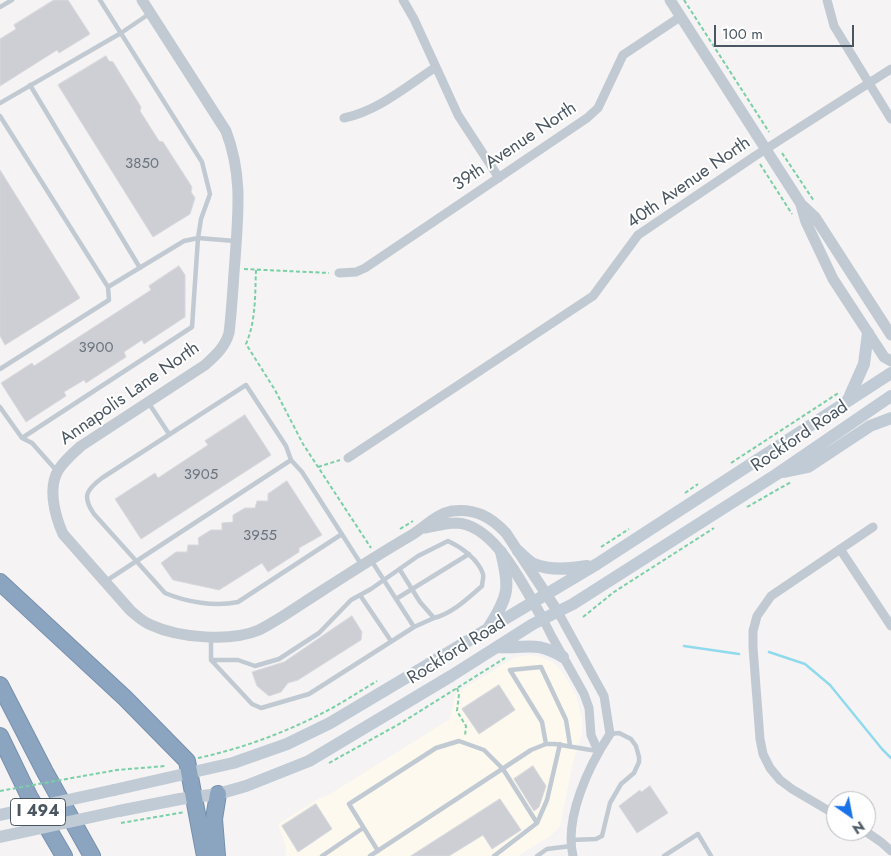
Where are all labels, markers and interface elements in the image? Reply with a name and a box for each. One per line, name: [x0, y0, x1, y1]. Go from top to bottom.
scale bar: [716, 15, 856, 47]
text: 100 m: [722, 23, 763, 45]
street label: 39th Avenue North: [449, 98, 581, 196]
street label: 40th Avenue North: [623, 132, 755, 234]
house number: 3850: [125, 155, 159, 173]
street label: Annapolis Lane North: [56, 338, 204, 450]
house number: 3900: [79, 339, 113, 357]
street label: Rockford Road: [748, 397, 852, 477]
house number: 3905: [184, 466, 218, 484]
house number: 3955: [243, 527, 277, 545]
street label: Rockford Road: [404, 612, 510, 690]
north arrow: [826, 791, 876, 841]
road number: I 494: [10, 799, 66, 826]
text: N: [849, 816, 869, 839]

